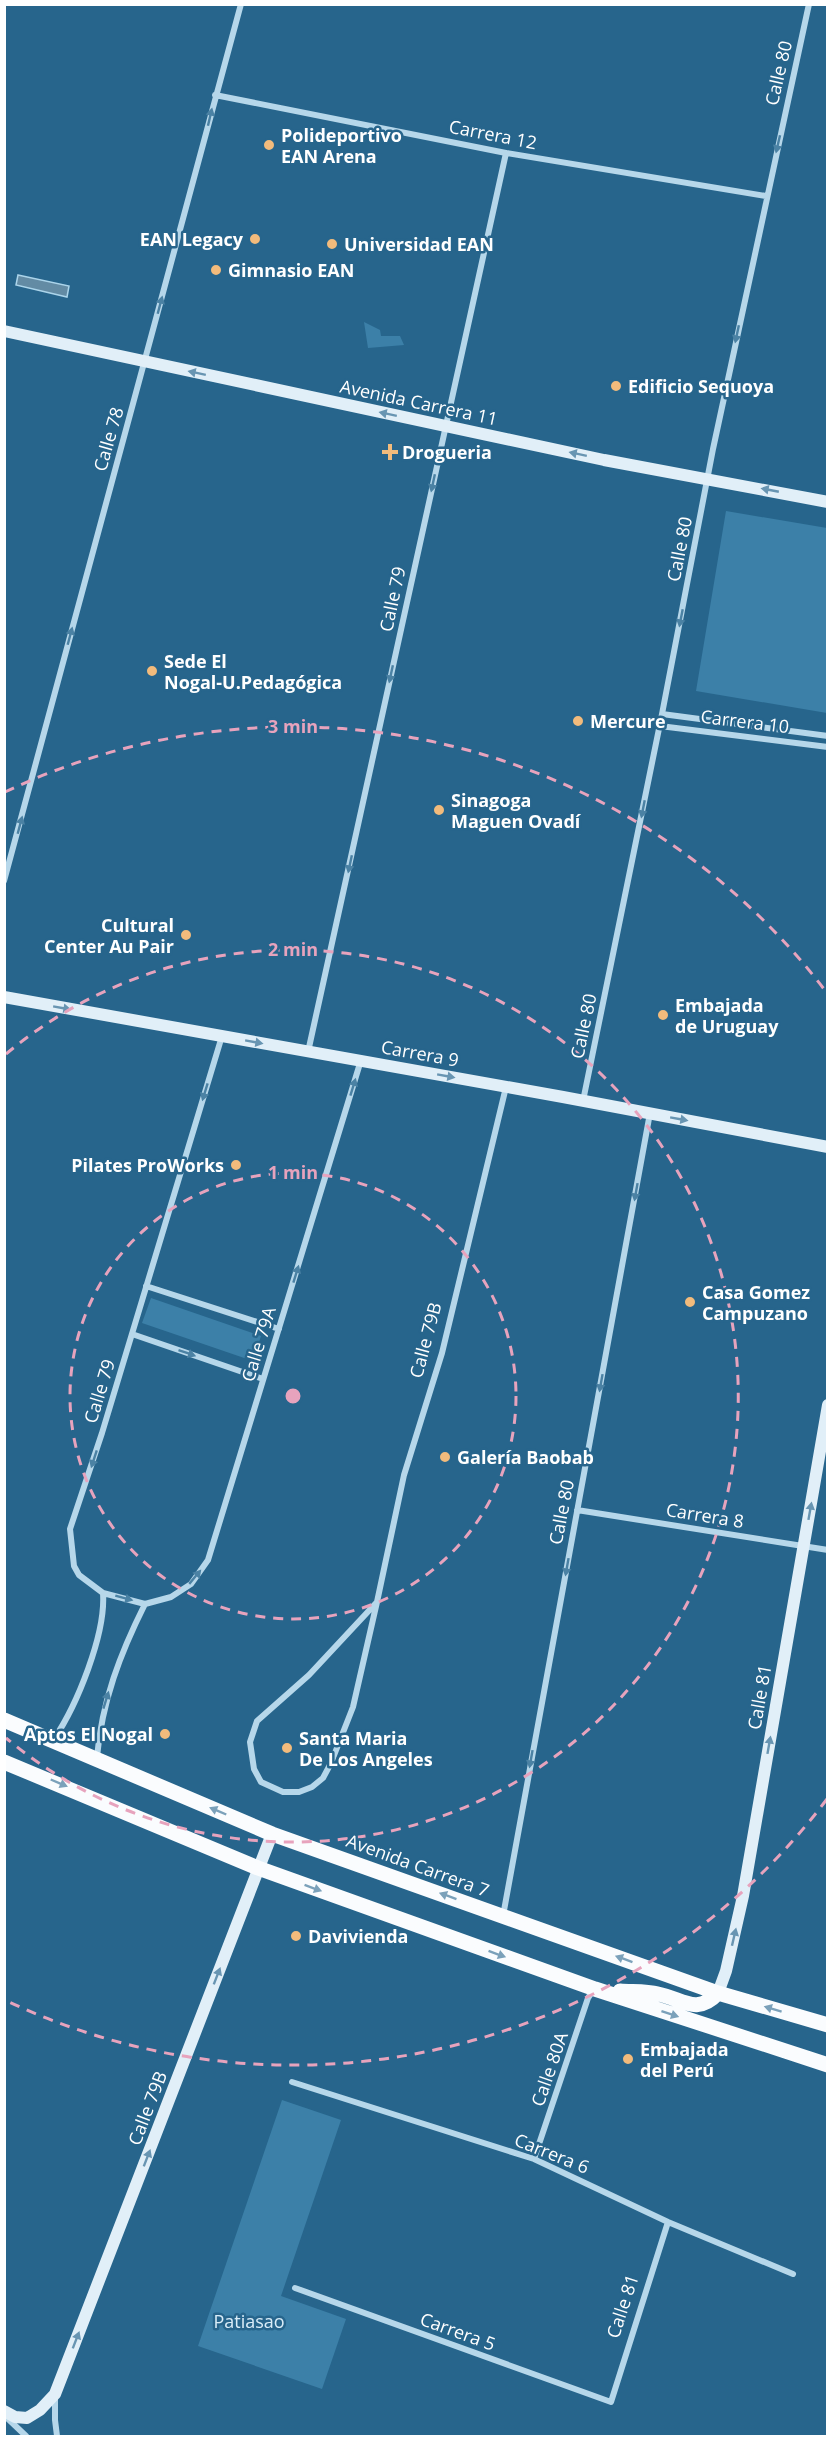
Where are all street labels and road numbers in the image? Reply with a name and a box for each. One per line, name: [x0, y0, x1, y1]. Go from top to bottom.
street label: Calle 80: [759, 38, 797, 108]
street label: Carrera 12: [447, 114, 539, 154]
street label: Avenida Carrera 11: [338, 374, 500, 430]
street label: Calle 78: [87, 404, 129, 474]
street label: Calle 80: [661, 514, 697, 584]
street label: Calle 79: [373, 564, 411, 634]
street label: Carrera 10: [699, 704, 791, 738]
street label: Calle 80: [564, 991, 602, 1061]
street label: Carrera 9: [379, 1034, 461, 1072]
street label: Calle 79B: [403, 1299, 447, 1381]
street label: Calle 79A: [235, 1303, 281, 1384]
street label: Calle 79: [78, 1356, 120, 1426]
street label: Calle 80: [543, 1477, 579, 1547]
street label: Carrera 8: [664, 1497, 746, 1533]
street label: Calle 81: [741, 1663, 777, 1731]
street label: Avenida Carrera 7: [343, 1828, 493, 1902]
street label: Calle 80A: [525, 2028, 573, 2109]
street label: Calle 79B: [122, 2068, 172, 2148]
street label: Carrera 6: [511, 2127, 593, 2179]
street label: Calle 81: [600, 2271, 644, 2341]
street label: Carrera 5: [417, 2306, 499, 2356]

